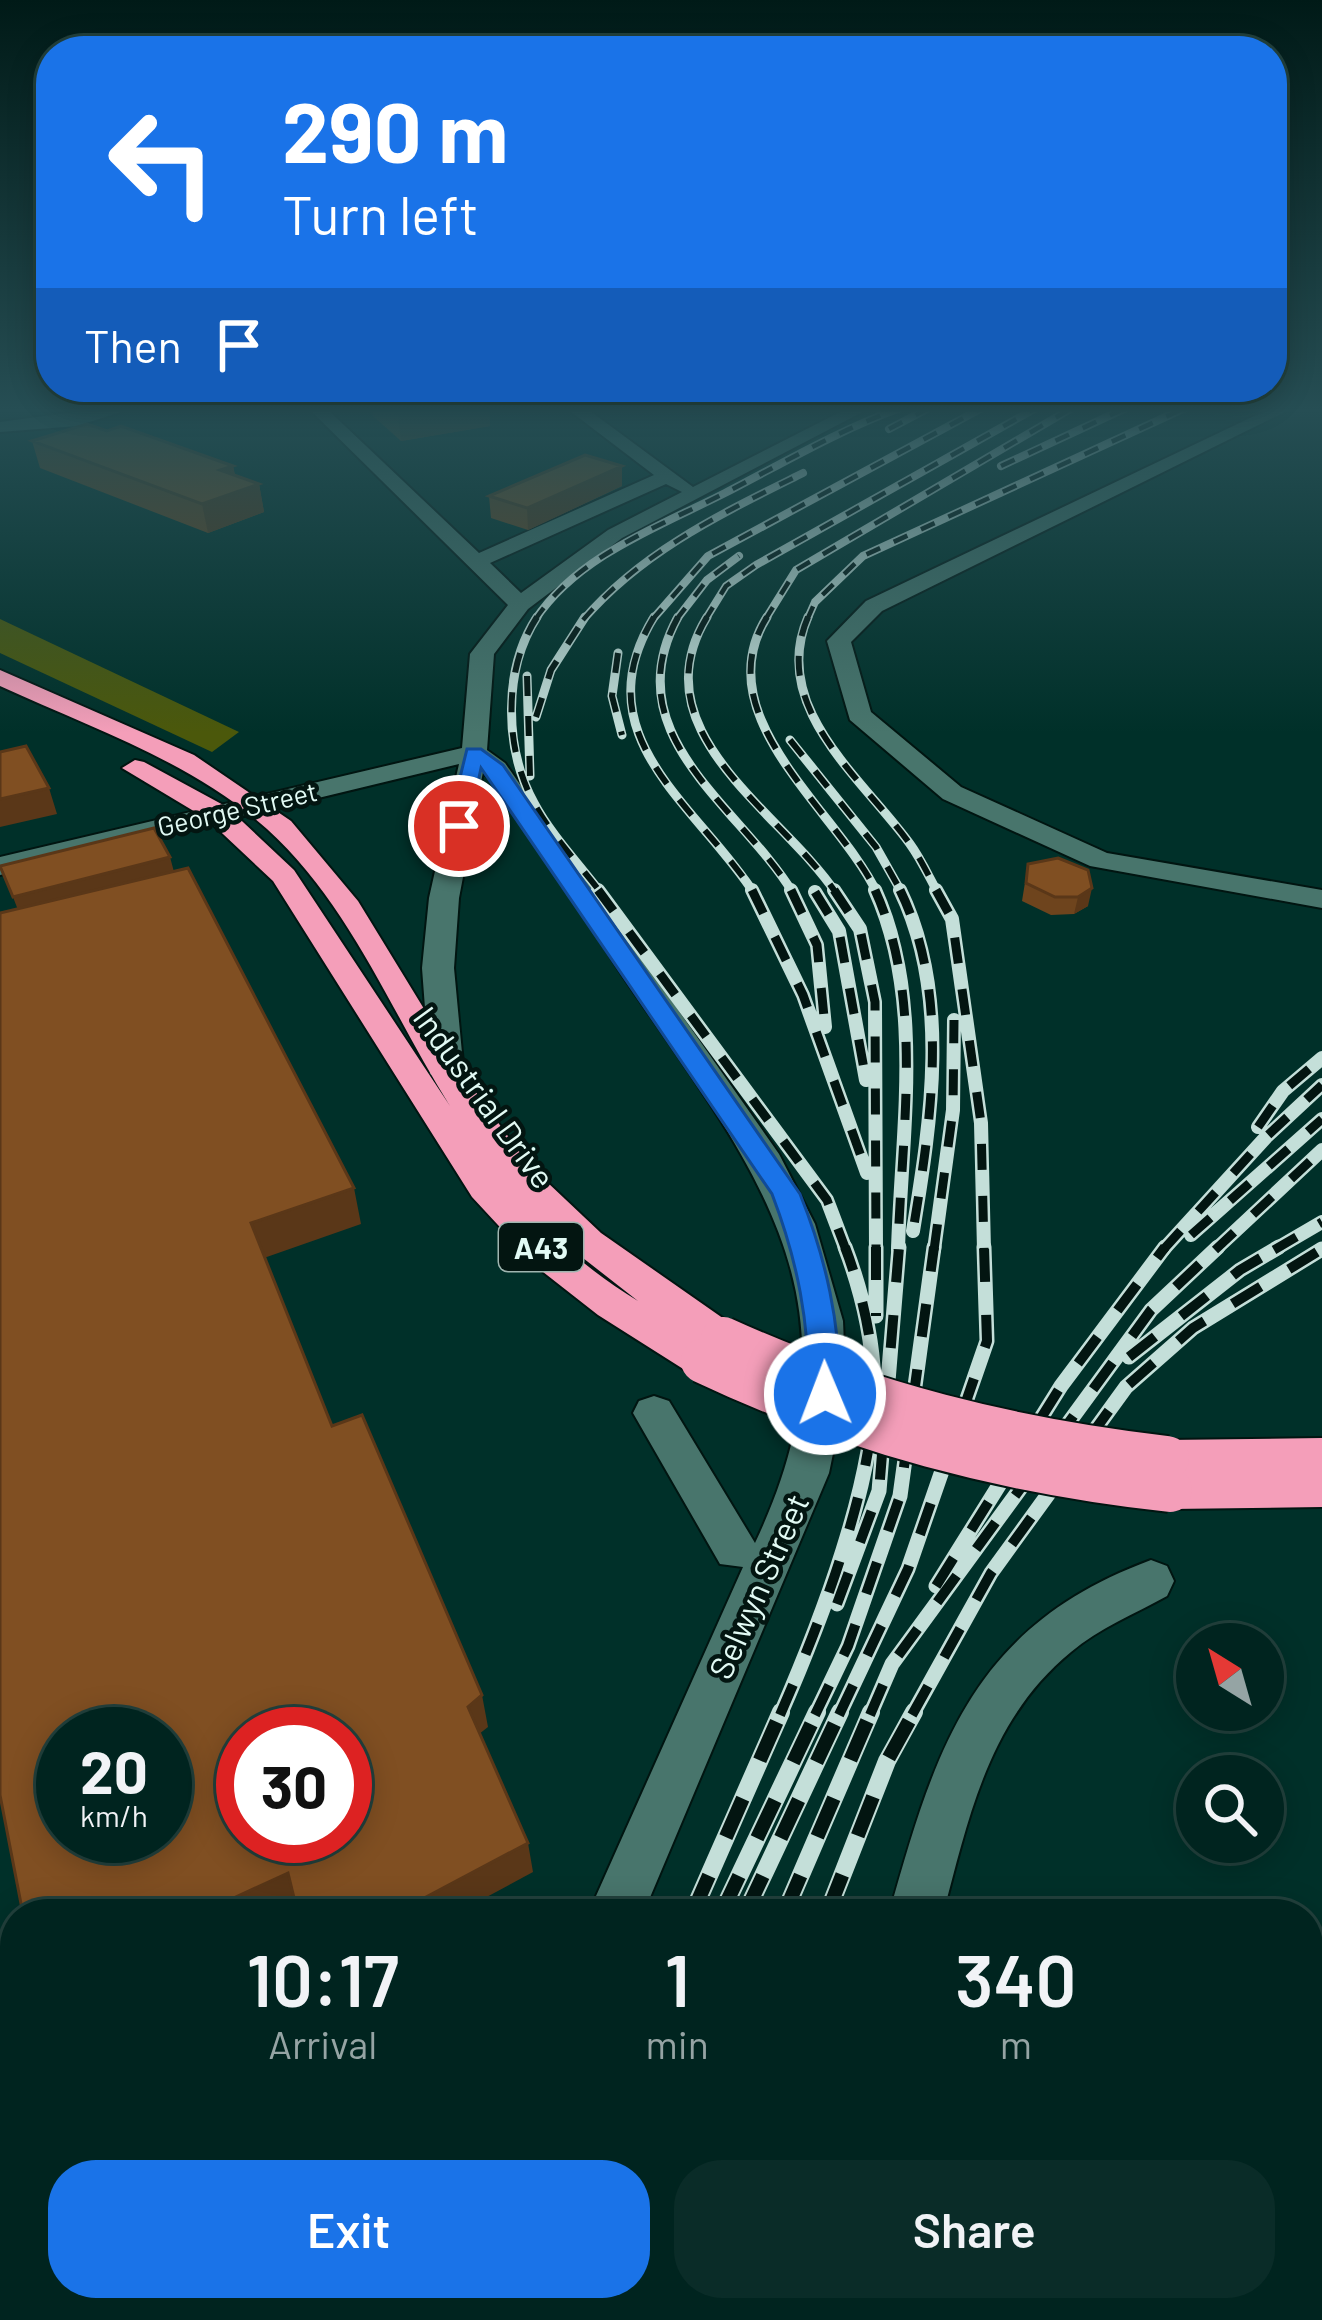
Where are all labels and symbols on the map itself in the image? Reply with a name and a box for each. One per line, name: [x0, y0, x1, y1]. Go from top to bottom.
street label: George Street: [154, 774, 320, 842]
pin: [408, 775, 510, 877]
street label: Industrial Drive: [406, 998, 564, 1196]
road number: A43: [499, 1223, 583, 1271]
position arrow: [762, 1331, 888, 1457]
street label: Selwyn Street: [699, 1487, 817, 1685]
north arrow: [1176, 1623, 1284, 1731]
speed limit sign: 30: [216, 1707, 372, 1863]

